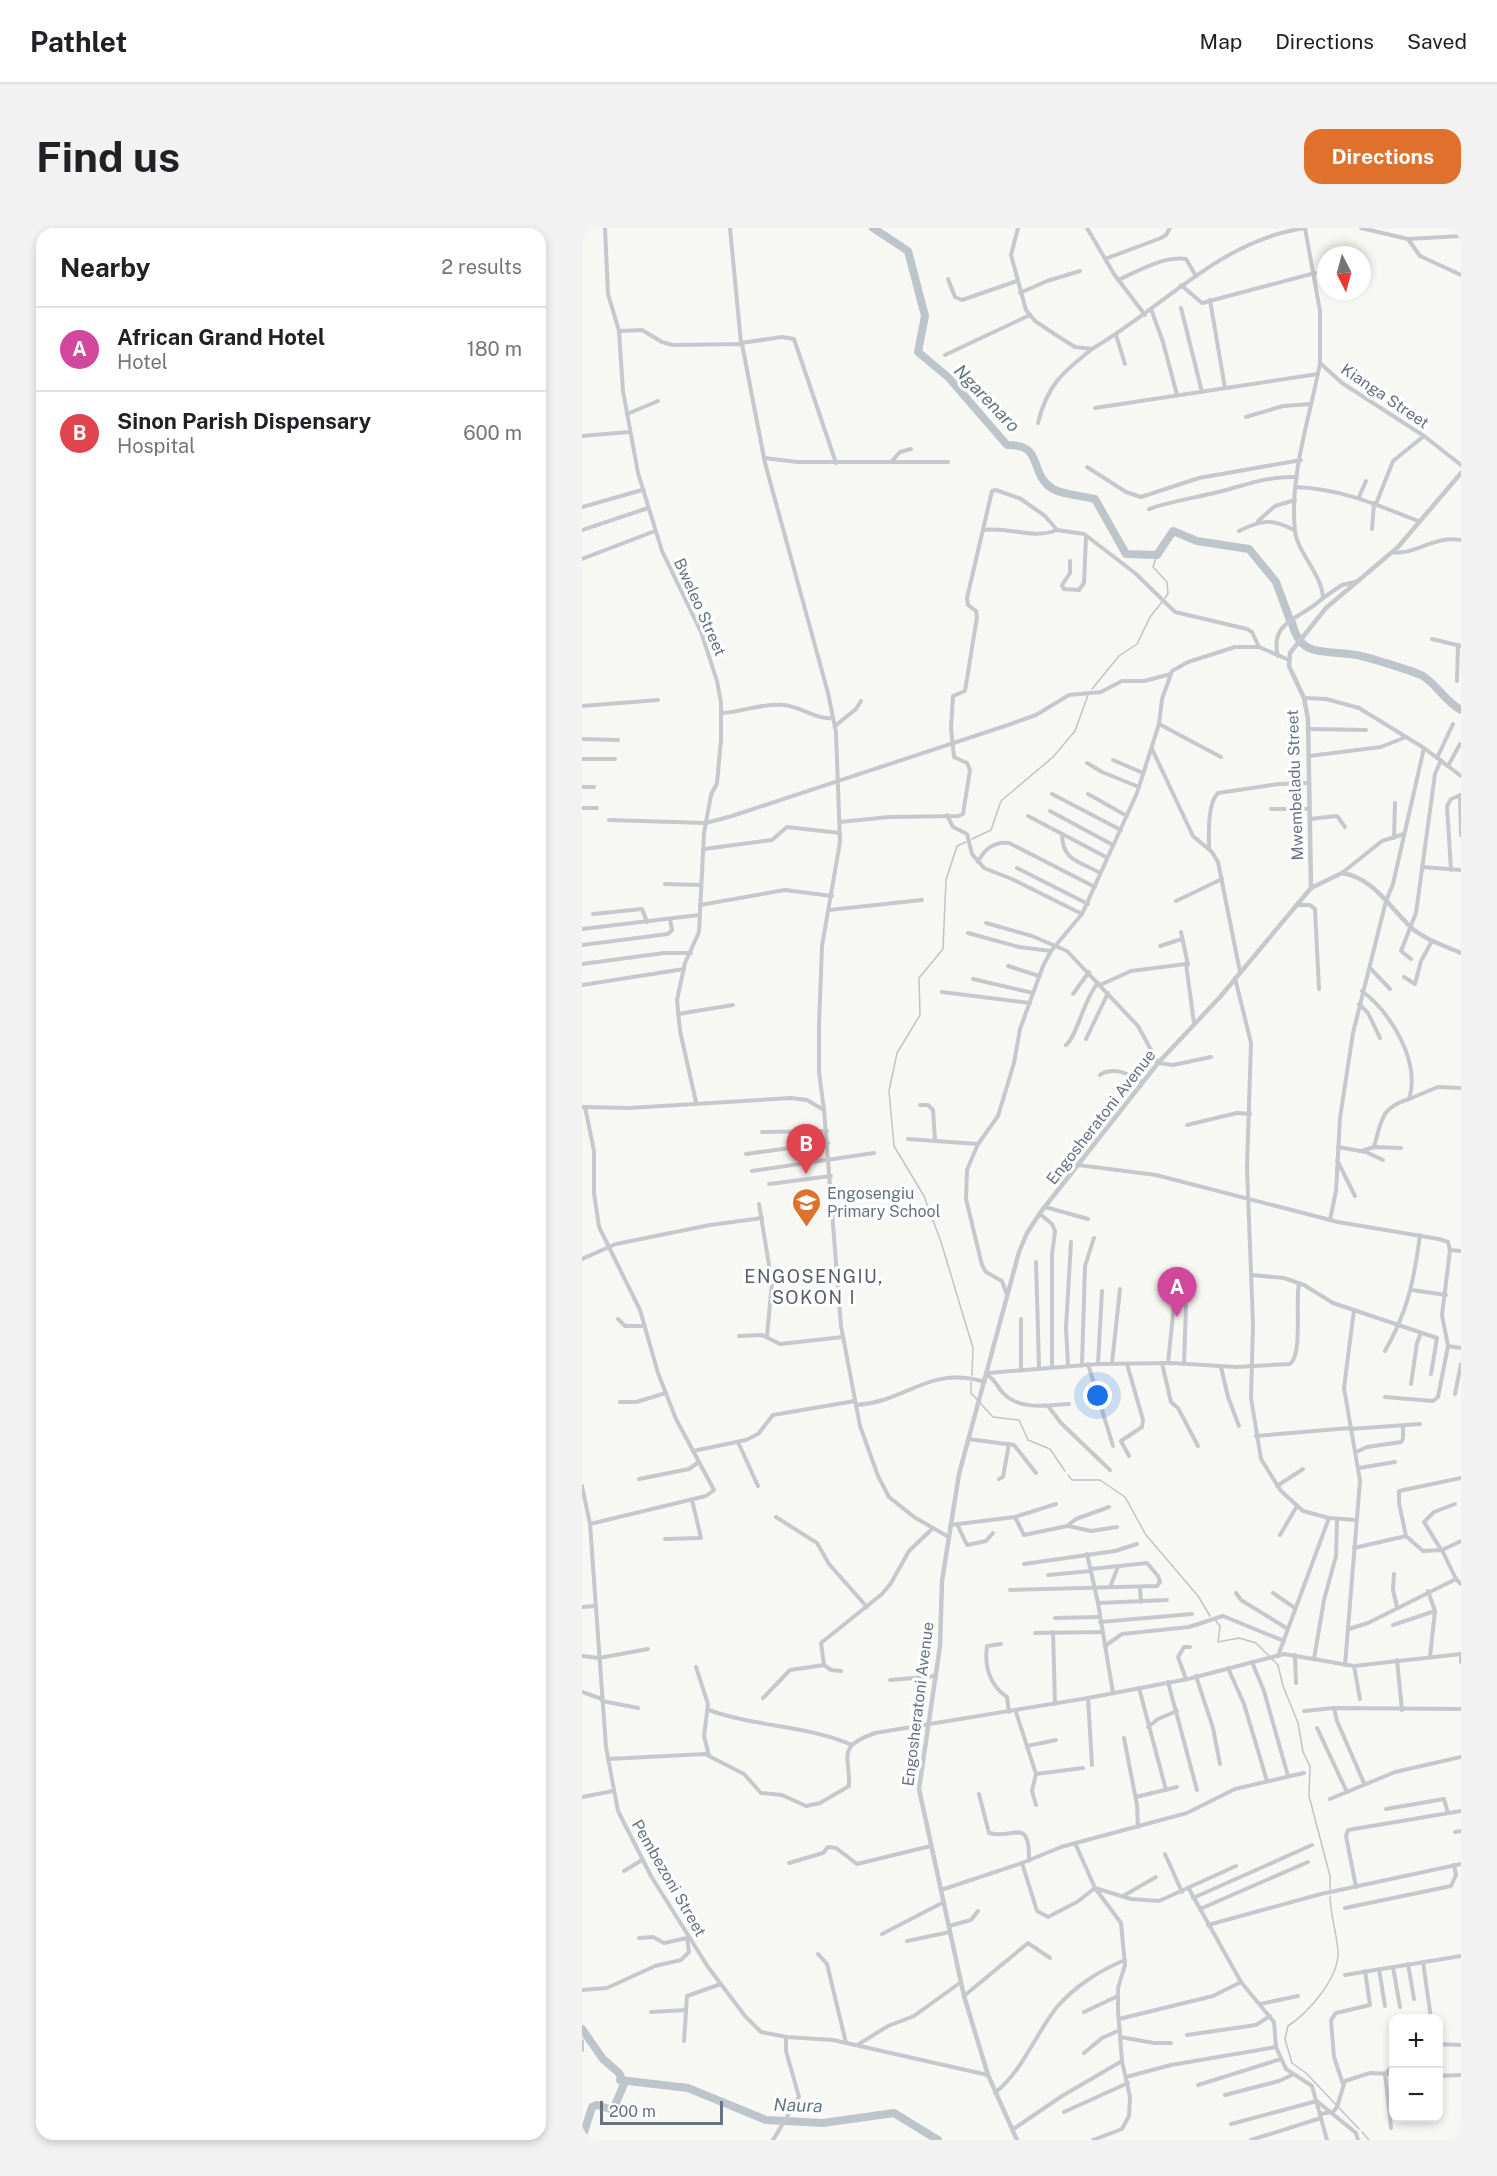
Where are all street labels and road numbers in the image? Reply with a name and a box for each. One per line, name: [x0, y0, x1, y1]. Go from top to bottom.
street label: Kianga Street: [1337, 360, 1433, 432]
street label: Bweleo Street: [670, 555, 730, 659]
street label: Mwembeladu Street: [1283, 709, 1307, 861]
street label: Engosheratoni Avenue: [1043, 1046, 1159, 1188]
street label: Engosheratoni Avenue: [898, 1621, 938, 1787]
street label: Pembezoni Street: [628, 1816, 710, 1940]

